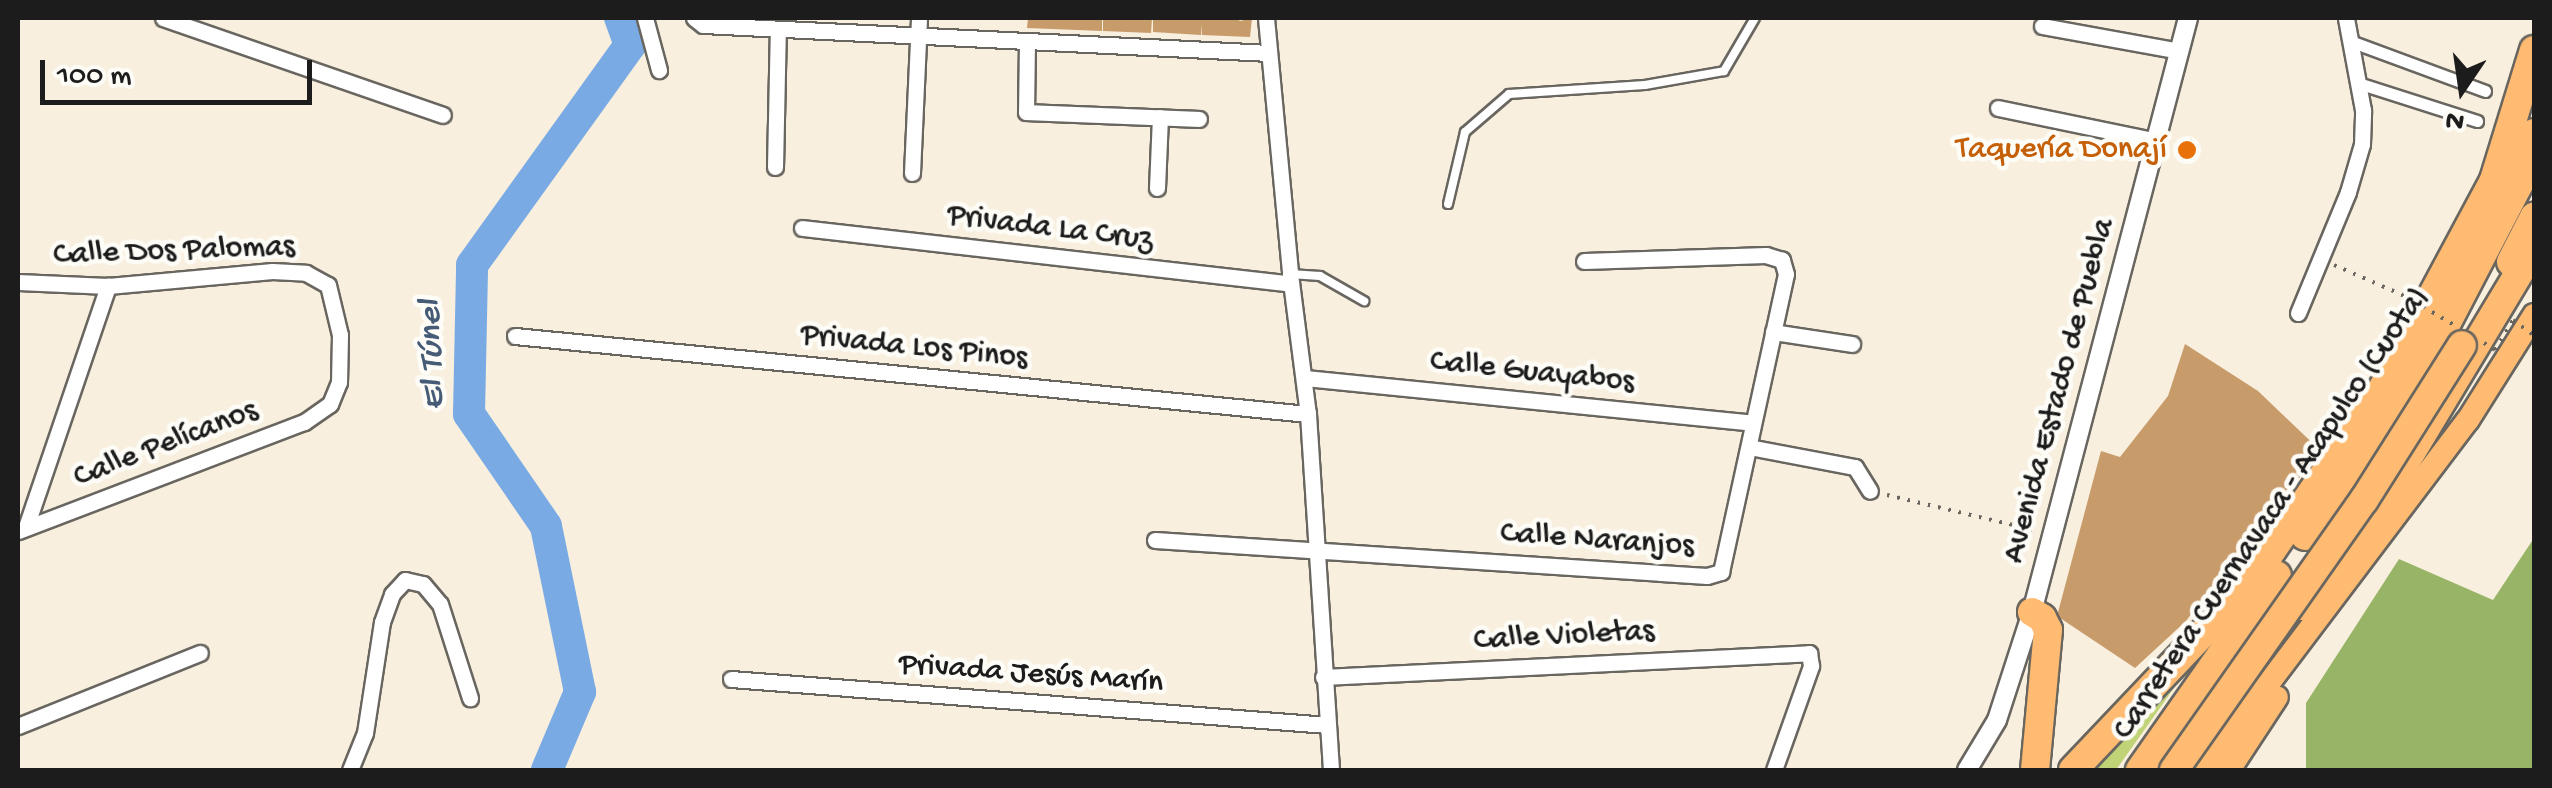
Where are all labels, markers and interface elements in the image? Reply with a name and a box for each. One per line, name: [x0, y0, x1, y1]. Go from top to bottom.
scale bar: [45, 40, 318, 102]
north arrow: [2412, 40, 2512, 140]
text: 100 m: [57, 60, 132, 95]
text: N: [2443, 102, 2468, 138]
place label: Taquería Donají: [1956, 131, 2167, 169]
marker: Taquería Donají: [2176, 139, 2198, 161]
street label: Privada La Cruz: [945, 197, 1155, 261]
street label: Avenida Estado de Puebla: [1996, 215, 2124, 567]
street label: Calle Dos Palomas: [53, 229, 295, 275]
street label: Carretera Cuernavaca - Acapulco (Cuota): [2106, 280, 2438, 748]
water label: El Túnel: [411, 299, 457, 411]
street label: Privada Los Pinos: [799, 317, 1029, 379]
street label: Calle Guayabos: [1428, 343, 1636, 403]
street label: Calle Pelícanos: [69, 392, 263, 498]
street label: Calle Naranjos: [1499, 515, 1695, 567]
street label: Calle Violetas: [1473, 613, 1655, 661]
street label: Privada Jesús Marín: [898, 647, 1164, 703]

